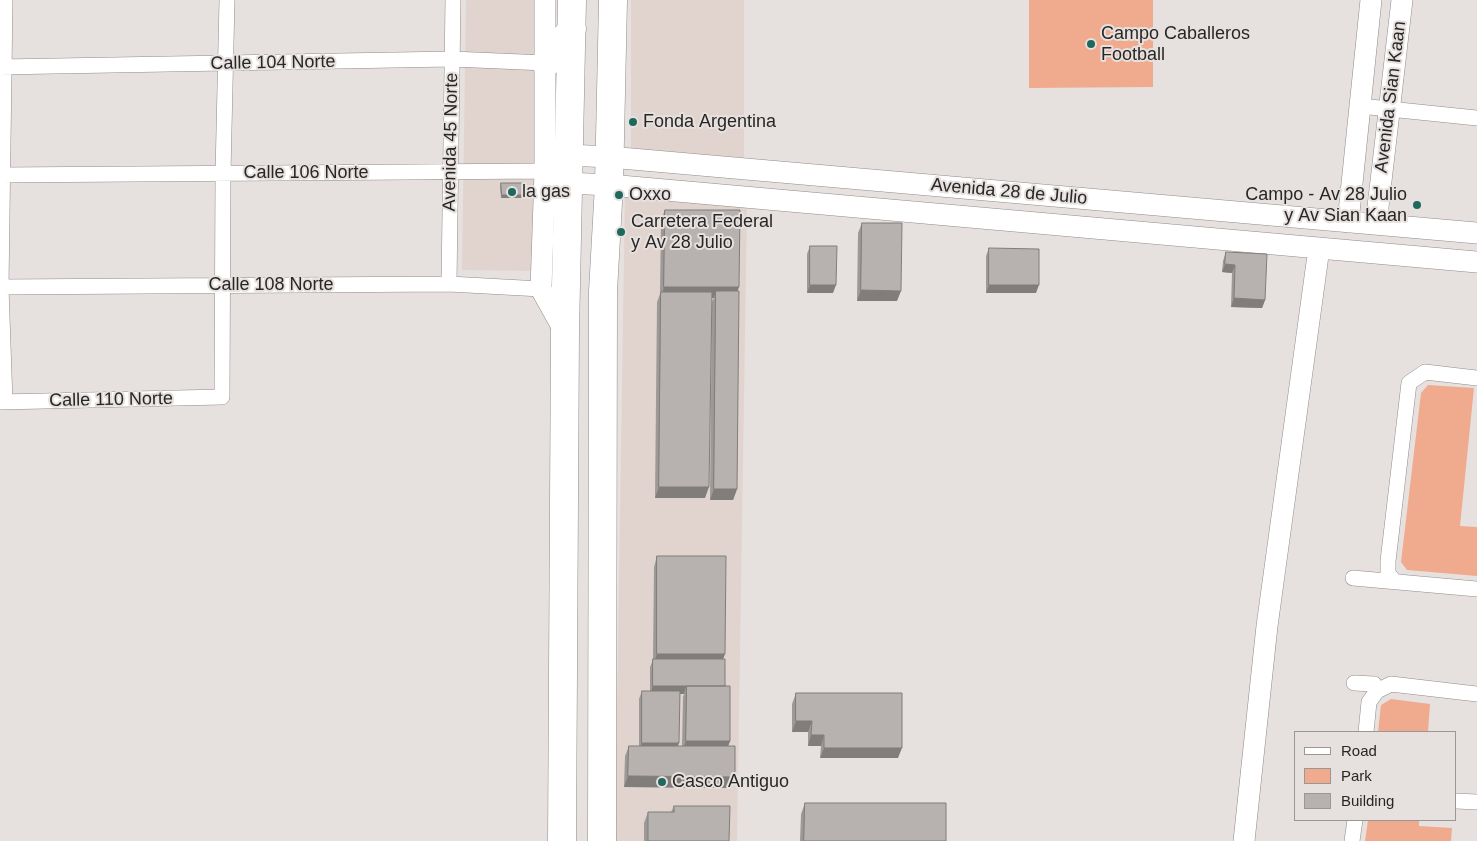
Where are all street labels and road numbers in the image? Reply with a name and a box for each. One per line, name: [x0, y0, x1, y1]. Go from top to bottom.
street label: Avenida Sian Kaan: [1371, 20, 1411, 174]
street label: Calle 104 Norte: [210, 51, 336, 75]
street label: Avenida 45 Norte: [439, 72, 463, 212]
street label: Calle 106 Norte: [243, 162, 369, 184]
street label: Avenida 28 de Julio: [930, 174, 1088, 210]
street label: Calle 108 Norte: [208, 274, 334, 296]
street label: Calle 110 Norte: [49, 388, 173, 412]

